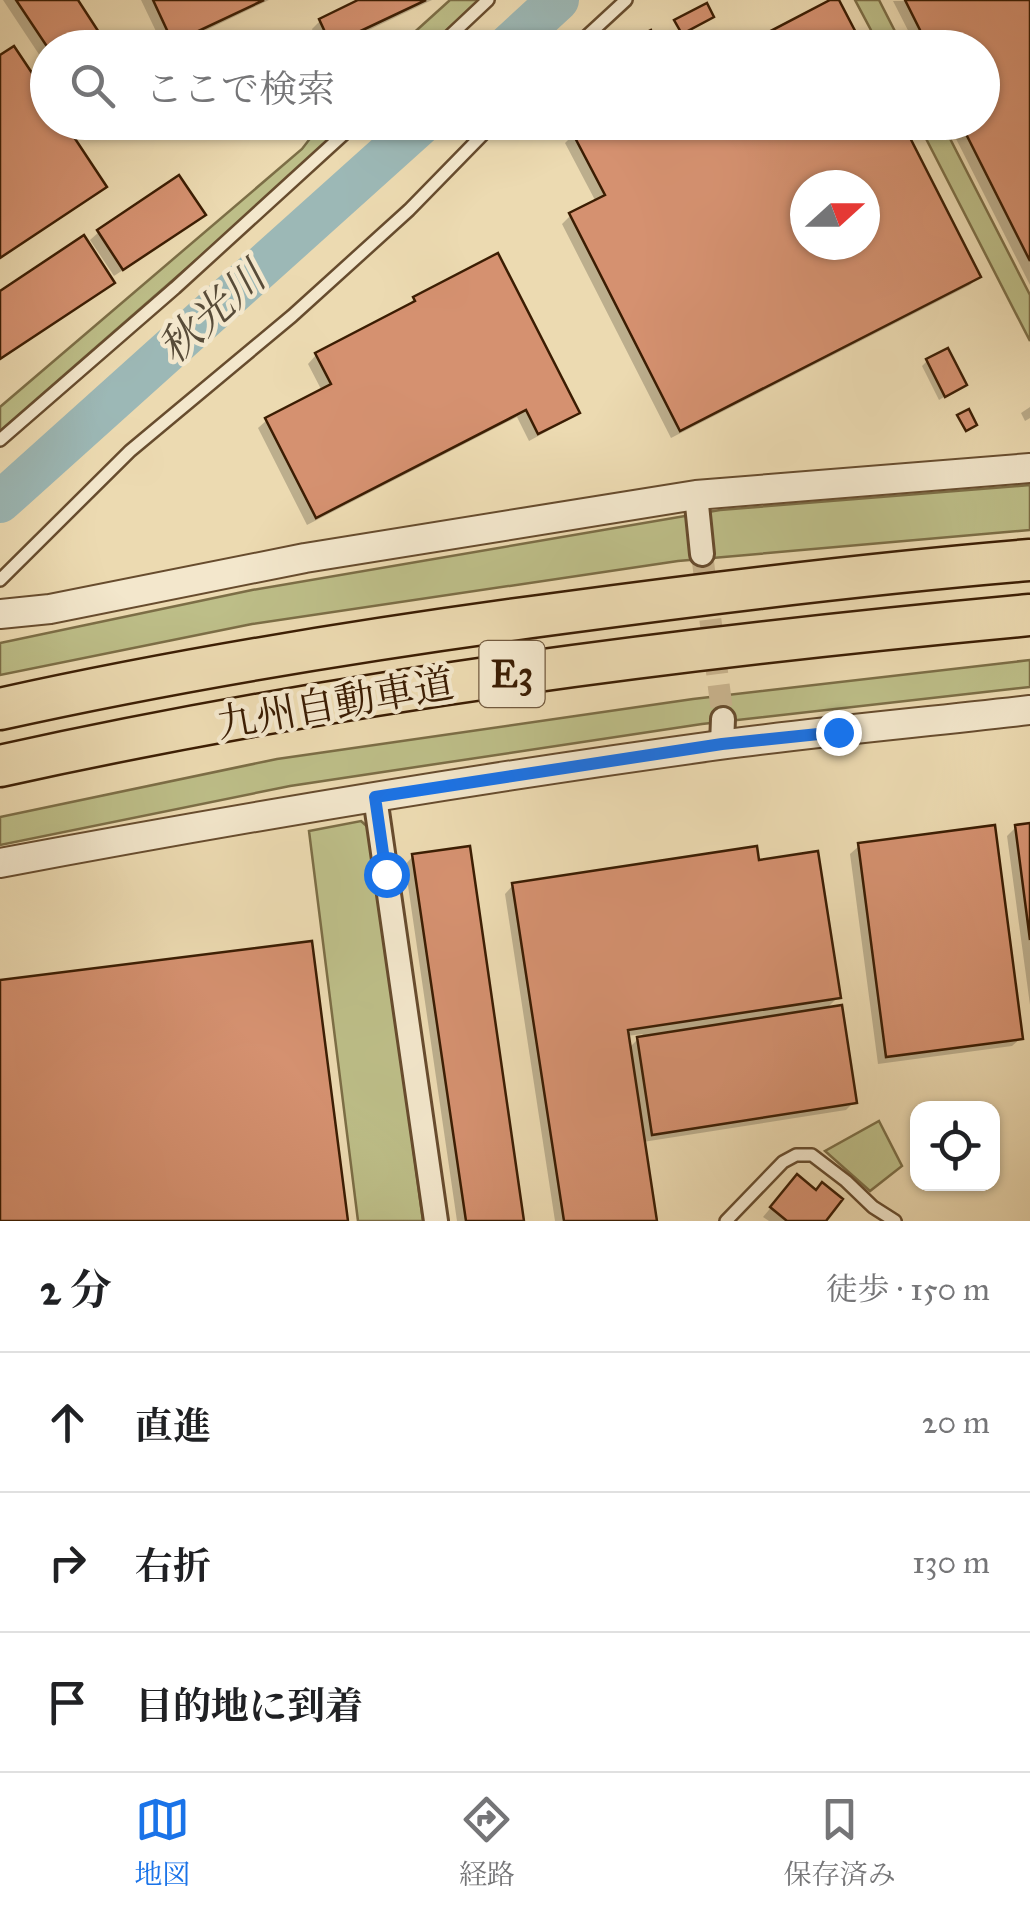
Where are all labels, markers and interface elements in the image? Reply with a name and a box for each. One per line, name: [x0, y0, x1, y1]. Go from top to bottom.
search box: [30, 30, 1000, 140]
icon: search: [65, 58, 120, 113]
text: ここで検索: [145, 66, 335, 112]
north arrow: [790, 170, 880, 260]
water label: 秋光川: [147, 249, 279, 374]
road number: E3: [480, 641, 544, 707]
street label: 九州自動車道: [213, 659, 458, 748]
route end: [816, 710, 862, 756]
route start: [364, 852, 410, 898]
map controls: [910, 1101, 1000, 1191]
button: locate: [910, 1101, 1000, 1191]
text: 2 分: [40, 1264, 112, 1316]
text: 徒歩 · 150 m: [826, 1270, 990, 1309]
icon: ahead: [40, 1395, 95, 1450]
text: 直進: [135, 1403, 211, 1449]
text: 20 m: [922, 1403, 990, 1442]
icon: right: [40, 1535, 95, 1590]
text: 右折: [135, 1543, 211, 1589]
text: 130 m: [912, 1543, 990, 1582]
icon: arrive: [40, 1675, 95, 1730]
text: 目的地に到着: [135, 1683, 363, 1729]
tab: 地図: [134, 1792, 190, 1892]
tab: 経路: [459, 1792, 515, 1892]
tab: 保存済み: [784, 1792, 896, 1892]

